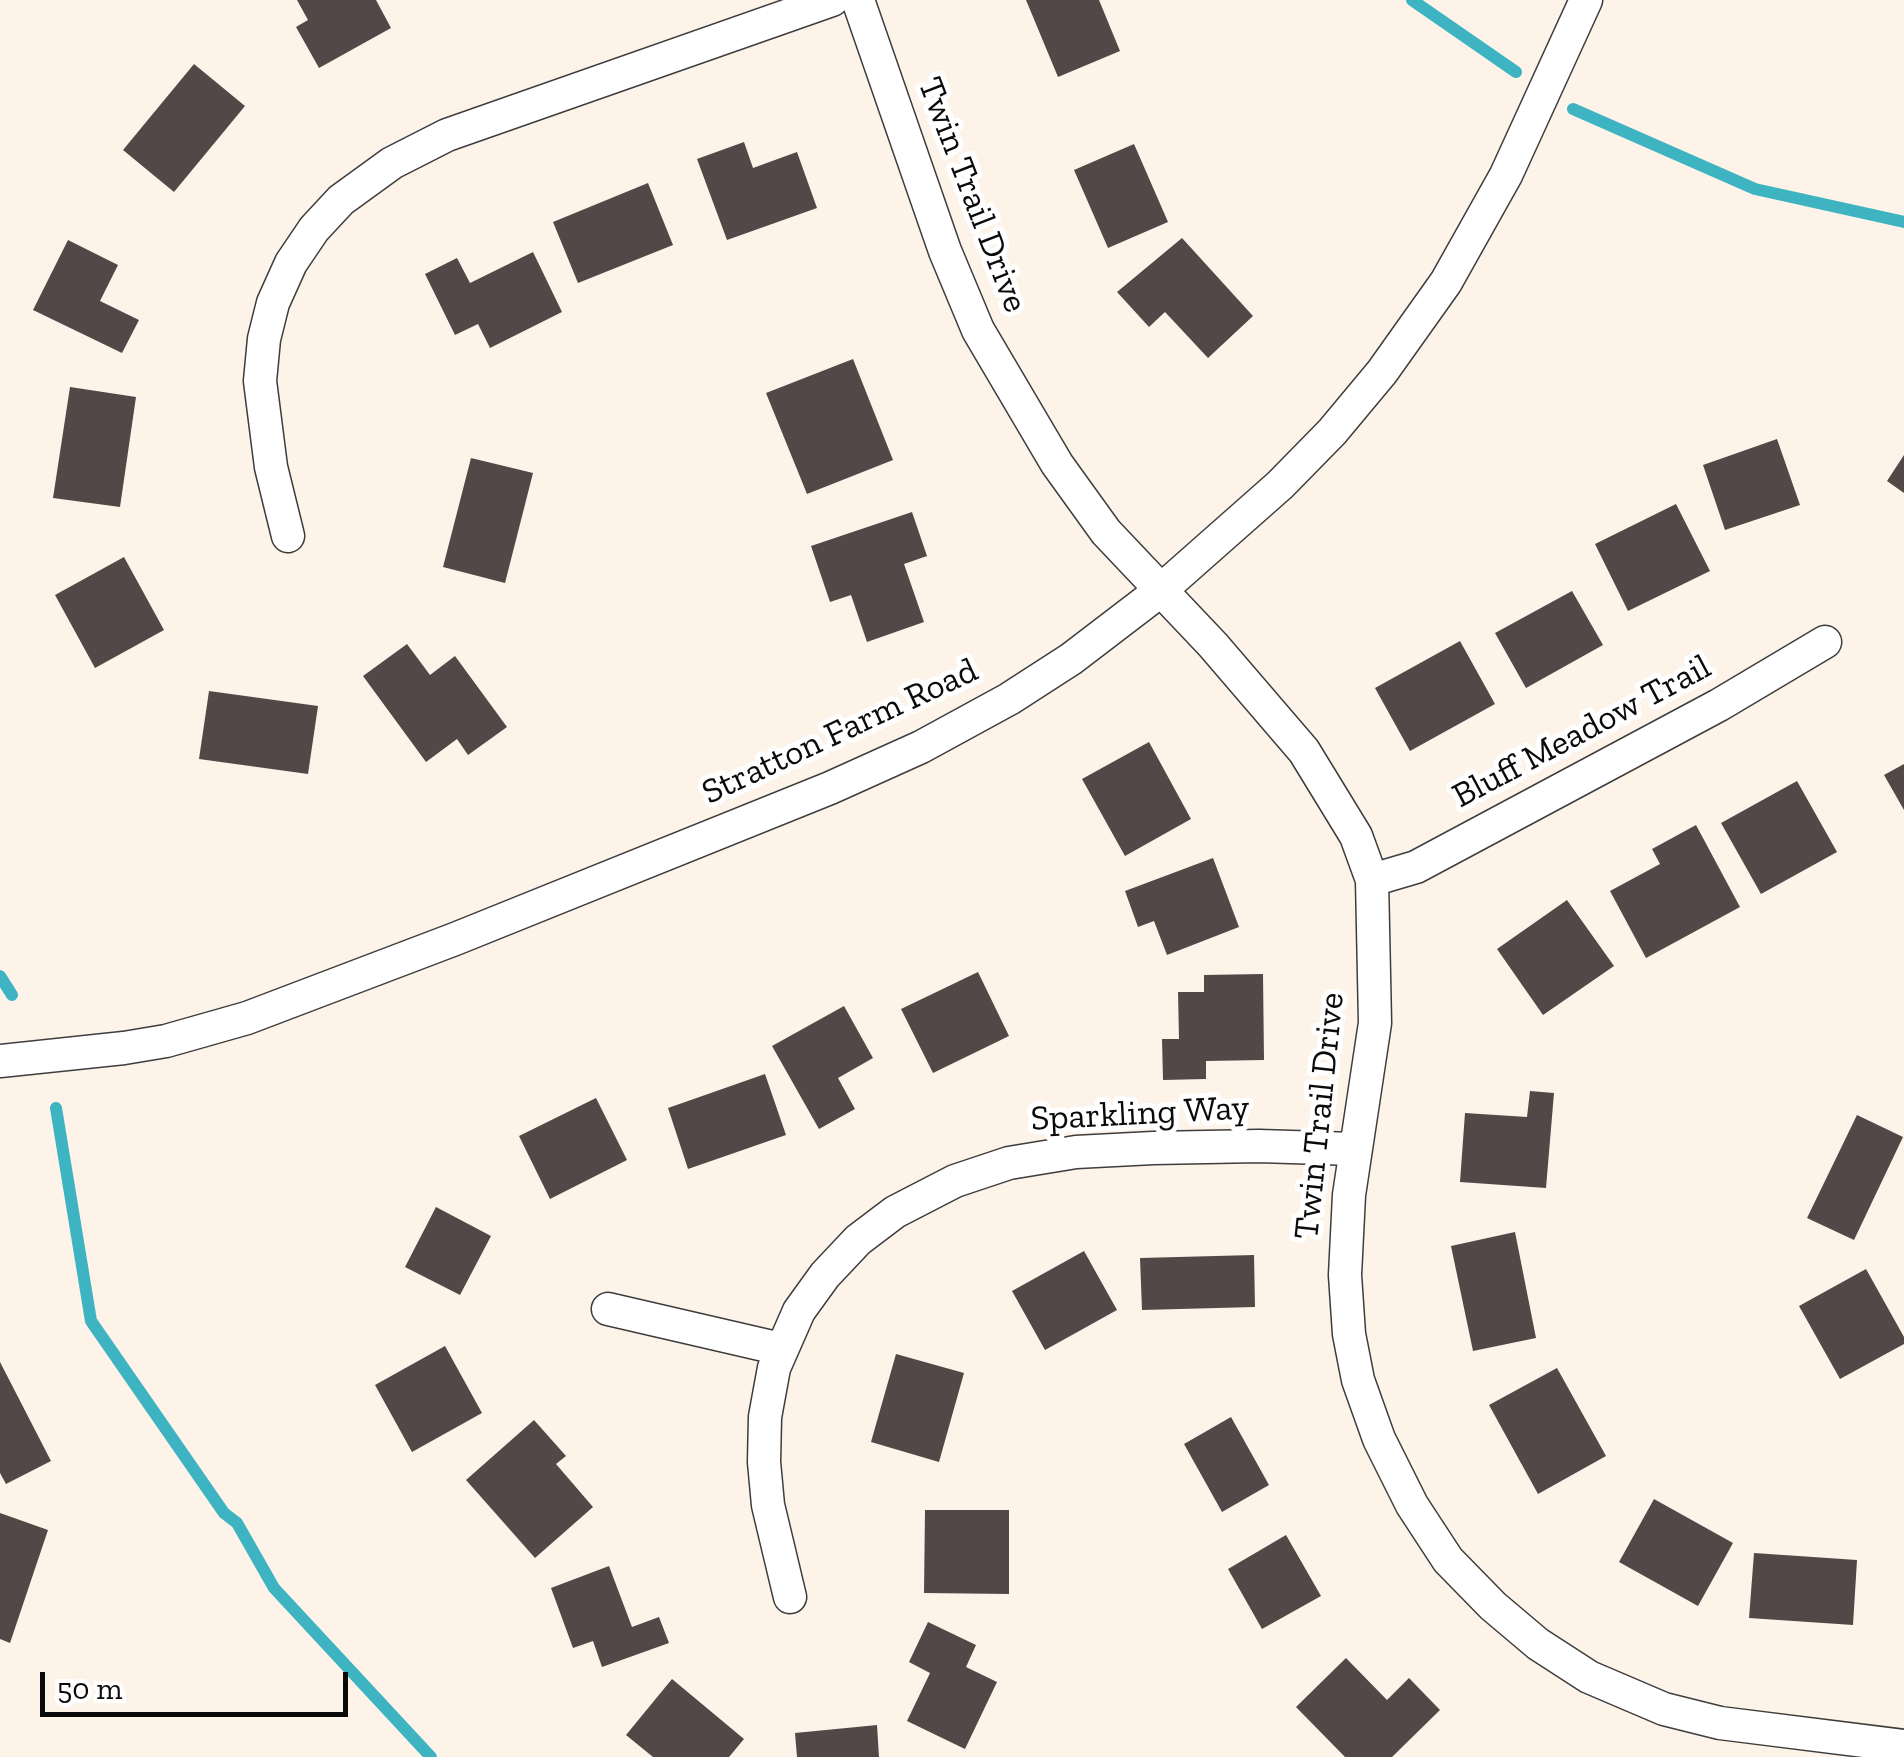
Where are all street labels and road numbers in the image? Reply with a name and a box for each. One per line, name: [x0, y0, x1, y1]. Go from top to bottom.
street label: Twin Trail Drive: [908, 72, 1036, 318]
street label: Bluff Meadow Trail: [1446, 646, 1718, 818]
street label: Stratton Farm Road: [696, 650, 984, 814]
street label: Twin Trail Drive: [1286, 991, 1354, 1241]
street label: Sparkling Way: [1030, 1087, 1250, 1141]

